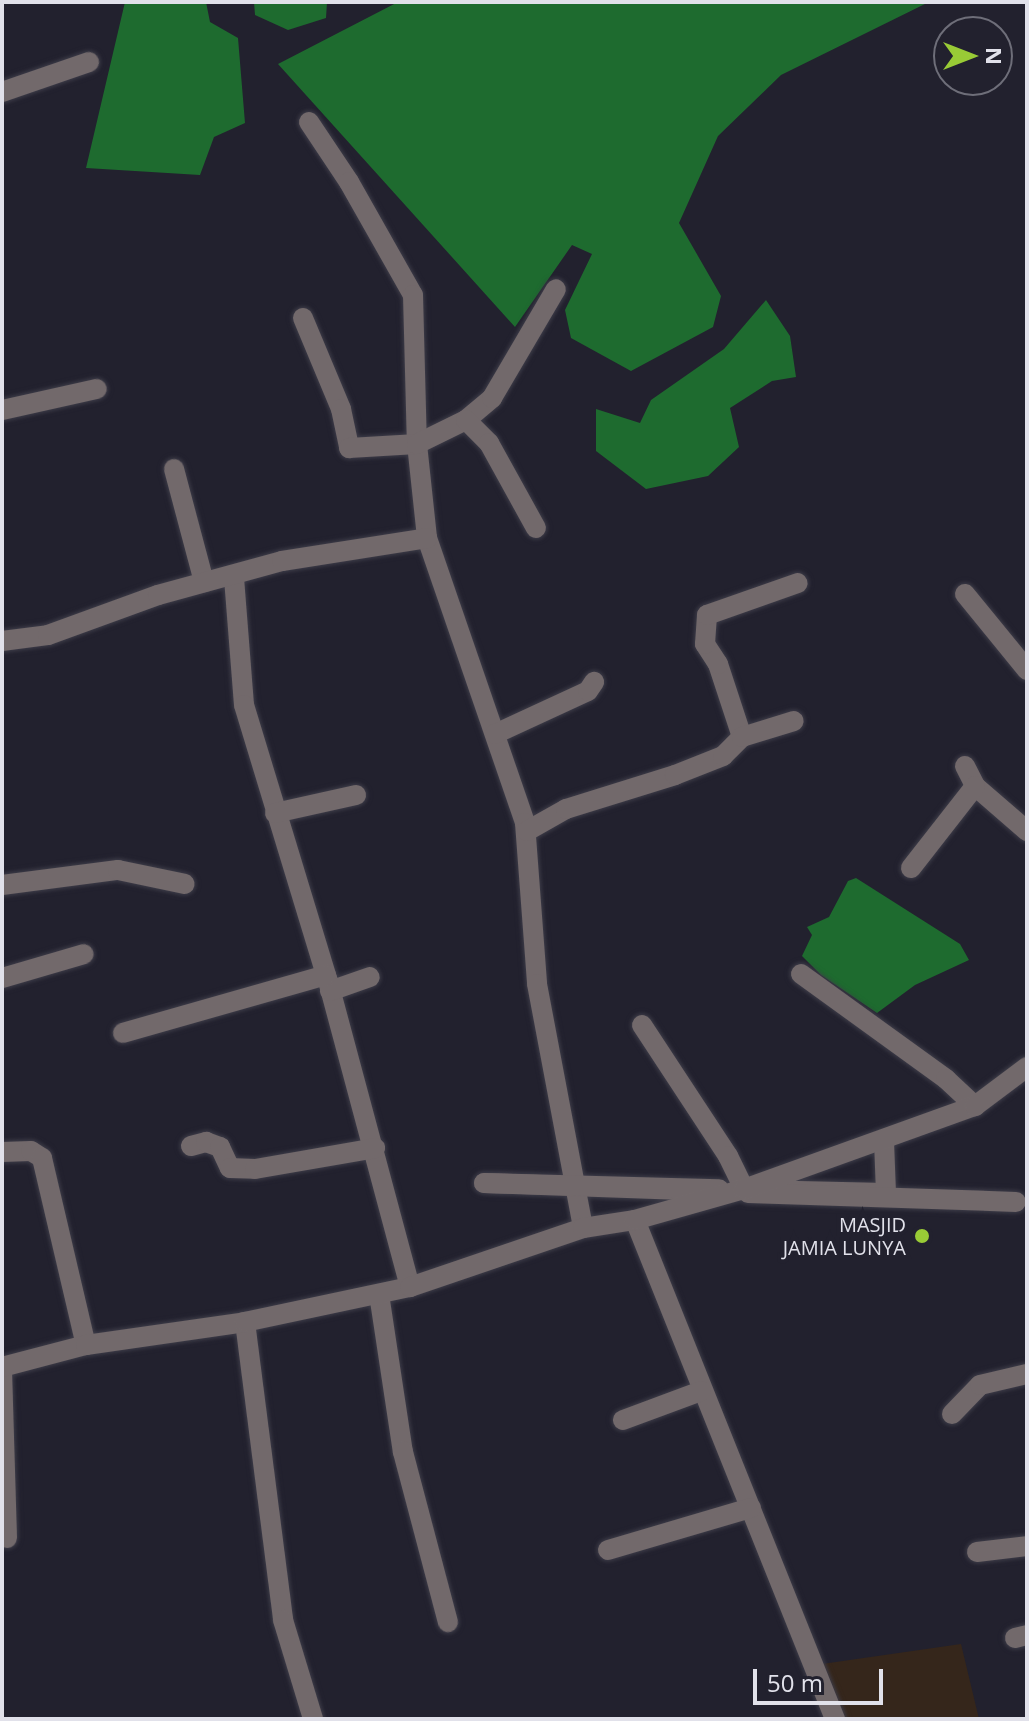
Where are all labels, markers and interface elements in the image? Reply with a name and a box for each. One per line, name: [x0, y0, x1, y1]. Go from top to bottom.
north arrow: [933, 16, 1013, 96]
text: N: [980, 47, 1010, 65]
place label: MASJID JAMIA LUNYA: [783, 1212, 906, 1259]
marker: MASJID JAMIA LUNYA: [913, 1227, 931, 1245]
scale bar: [757, 1653, 887, 1703]
text: 50 m: [767, 1666, 823, 1699]

